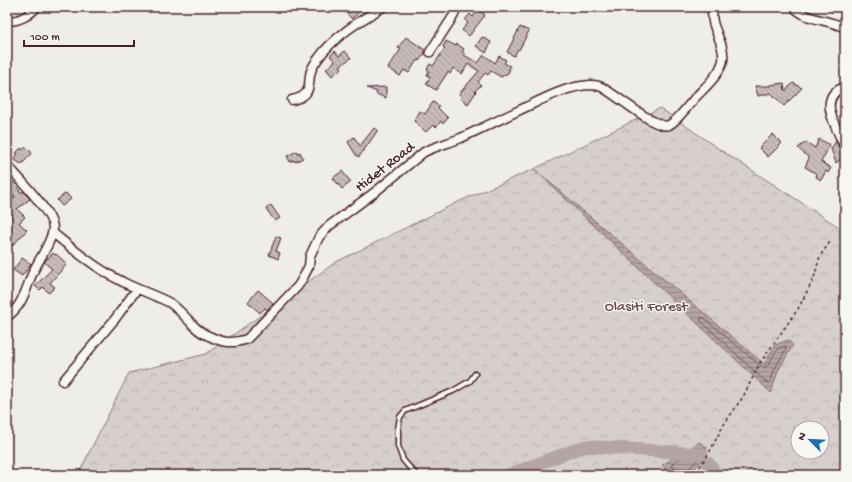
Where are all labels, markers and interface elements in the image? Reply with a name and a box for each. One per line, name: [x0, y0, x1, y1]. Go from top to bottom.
scale bar: [24, 22, 134, 48]
text: 100 m: [29, 31, 60, 45]
street label: Hidet Road: [352, 138, 420, 196]
park label: Olasiti Forest: [605, 298, 689, 316]
north arrow: [790, 420, 830, 460]
text: N: [796, 431, 810, 442]

